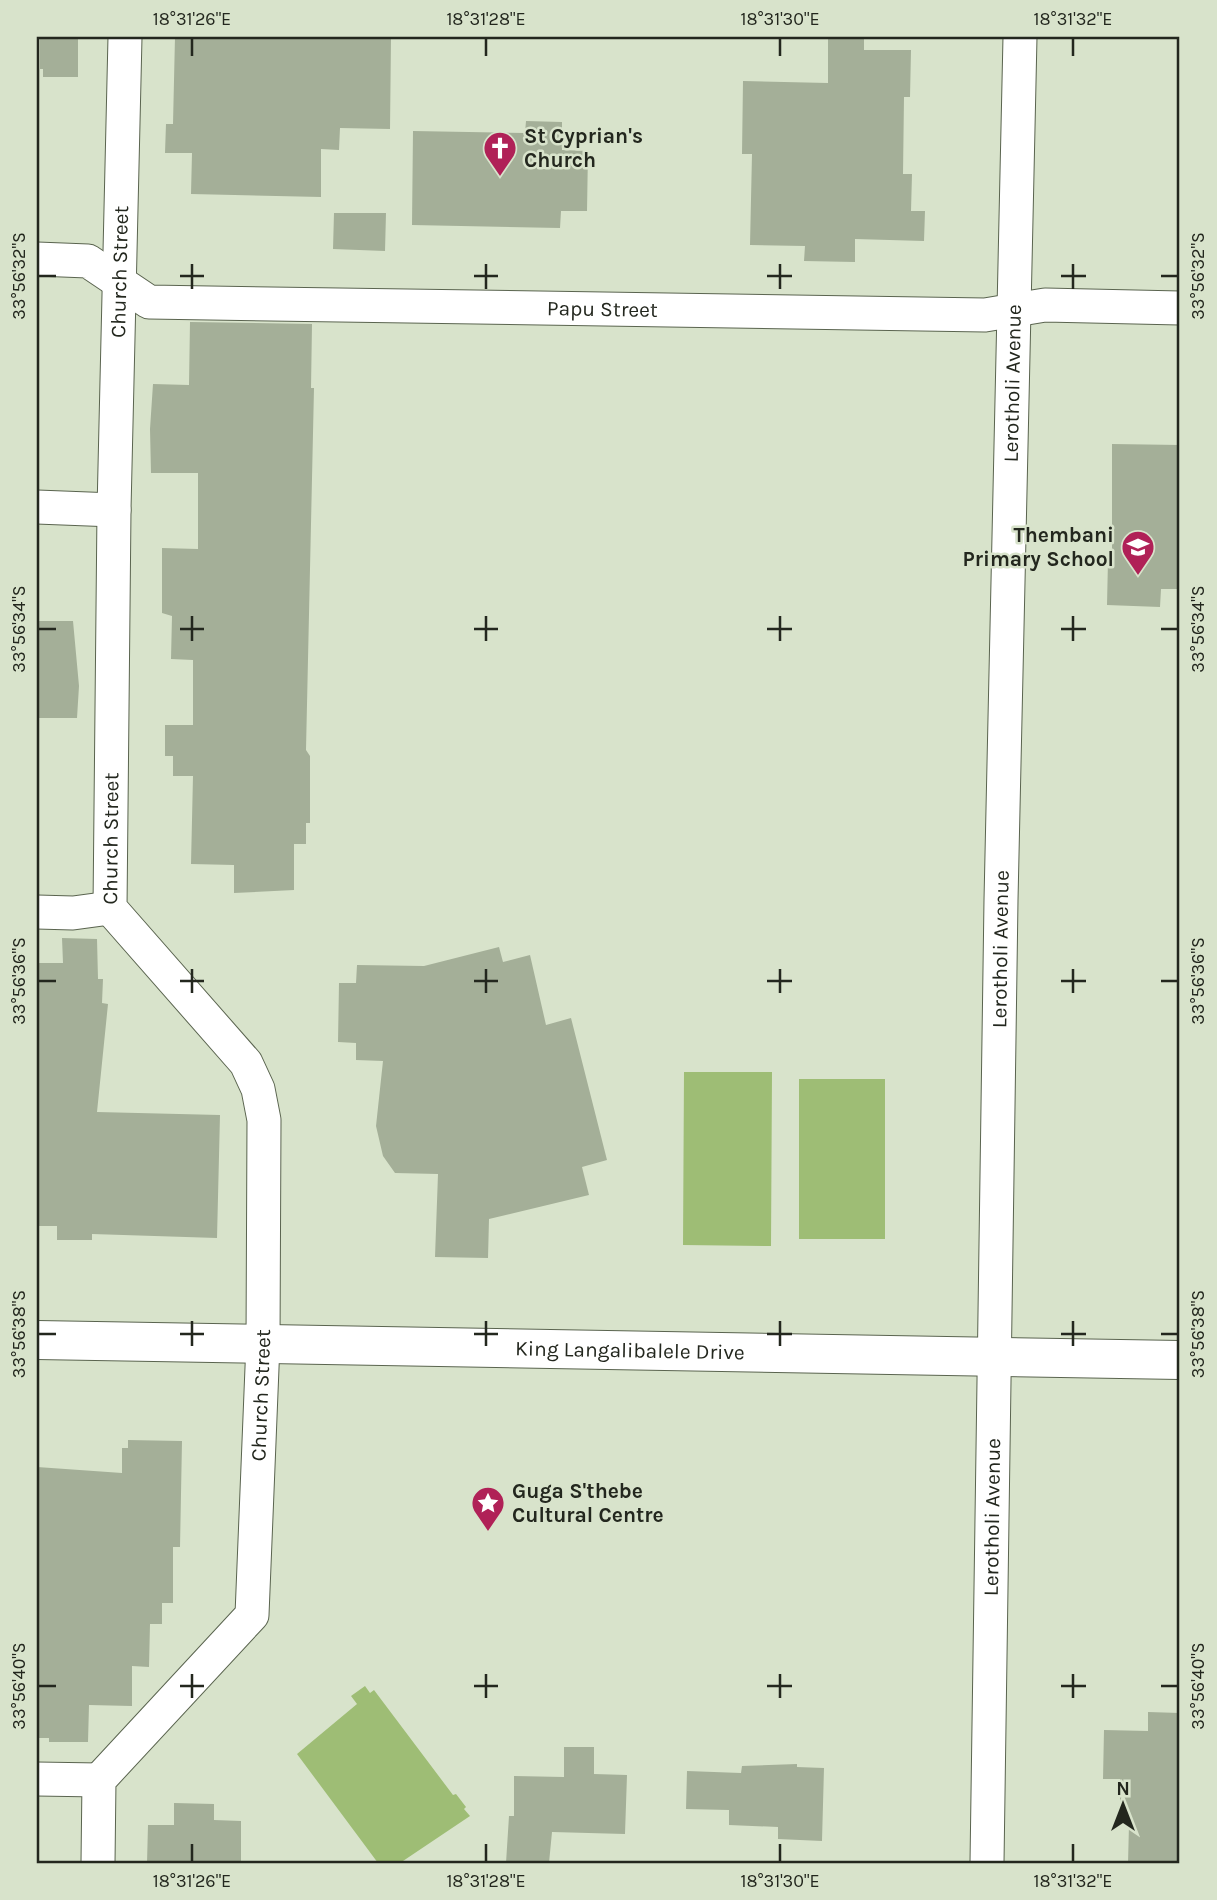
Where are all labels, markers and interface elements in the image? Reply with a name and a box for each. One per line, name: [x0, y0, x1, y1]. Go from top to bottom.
text: 18°31'26"E: [153, 8, 231, 30]
text: 18°31'28"E: [446, 8, 526, 30]
text: 18°31'30"E: [740, 8, 820, 30]
text: 18°31'32"E: [1034, 8, 1112, 30]
place label: St Cyprian's Church: [524, 124, 643, 172]
church icon: St Cyprian's Church: [481, 129, 519, 178]
street label: Church Street: [106, 205, 133, 338]
text: 33°56'32"S: [8, 232, 30, 320]
text: 33°56'32"S: [1187, 232, 1209, 320]
street label: Papu Street: [547, 296, 658, 322]
street label: Lerotholi Avenue: [999, 304, 1026, 463]
place label: Thembani Primary School: [963, 523, 1114, 571]
school or university icon: Thembani Primary School: [1119, 528, 1157, 577]
text: 33°56'34"S: [8, 585, 30, 673]
text: 33°56'34"S: [1187, 585, 1209, 673]
street label: Church Street: [98, 772, 123, 905]
street label: Lerotholi Avenue: [987, 870, 1014, 1028]
text: 33°56'36"S: [8, 937, 30, 1025]
text: 33°56'36"S: [1187, 937, 1209, 1025]
text: 33°56'38"S: [8, 1290, 30, 1378]
text: 33°56'38"S: [1187, 1290, 1209, 1378]
street label: Church Street: [246, 1329, 275, 1462]
street label: King Langalibalele Drive: [515, 1336, 745, 1364]
street label: Lerotholi Avenue: [979, 1438, 1005, 1596]
place label: Guga S'thebe Cultural Centre: [512, 1479, 664, 1527]
place icon: Guga S'thebe Cultural Centre: [469, 1484, 507, 1533]
text: 33°56'40"S: [8, 1642, 30, 1730]
text: 33°56'40"S: [1187, 1642, 1209, 1730]
north arrow: [1088, 1770, 1158, 1840]
text: N: [1116, 1778, 1130, 1800]
text: 18°31'26"E: [153, 1870, 231, 1892]
text: 18°31'28"E: [446, 1870, 526, 1892]
text: 18°31'30"E: [740, 1870, 820, 1892]
text: 18°31'32"E: [1034, 1870, 1112, 1892]

